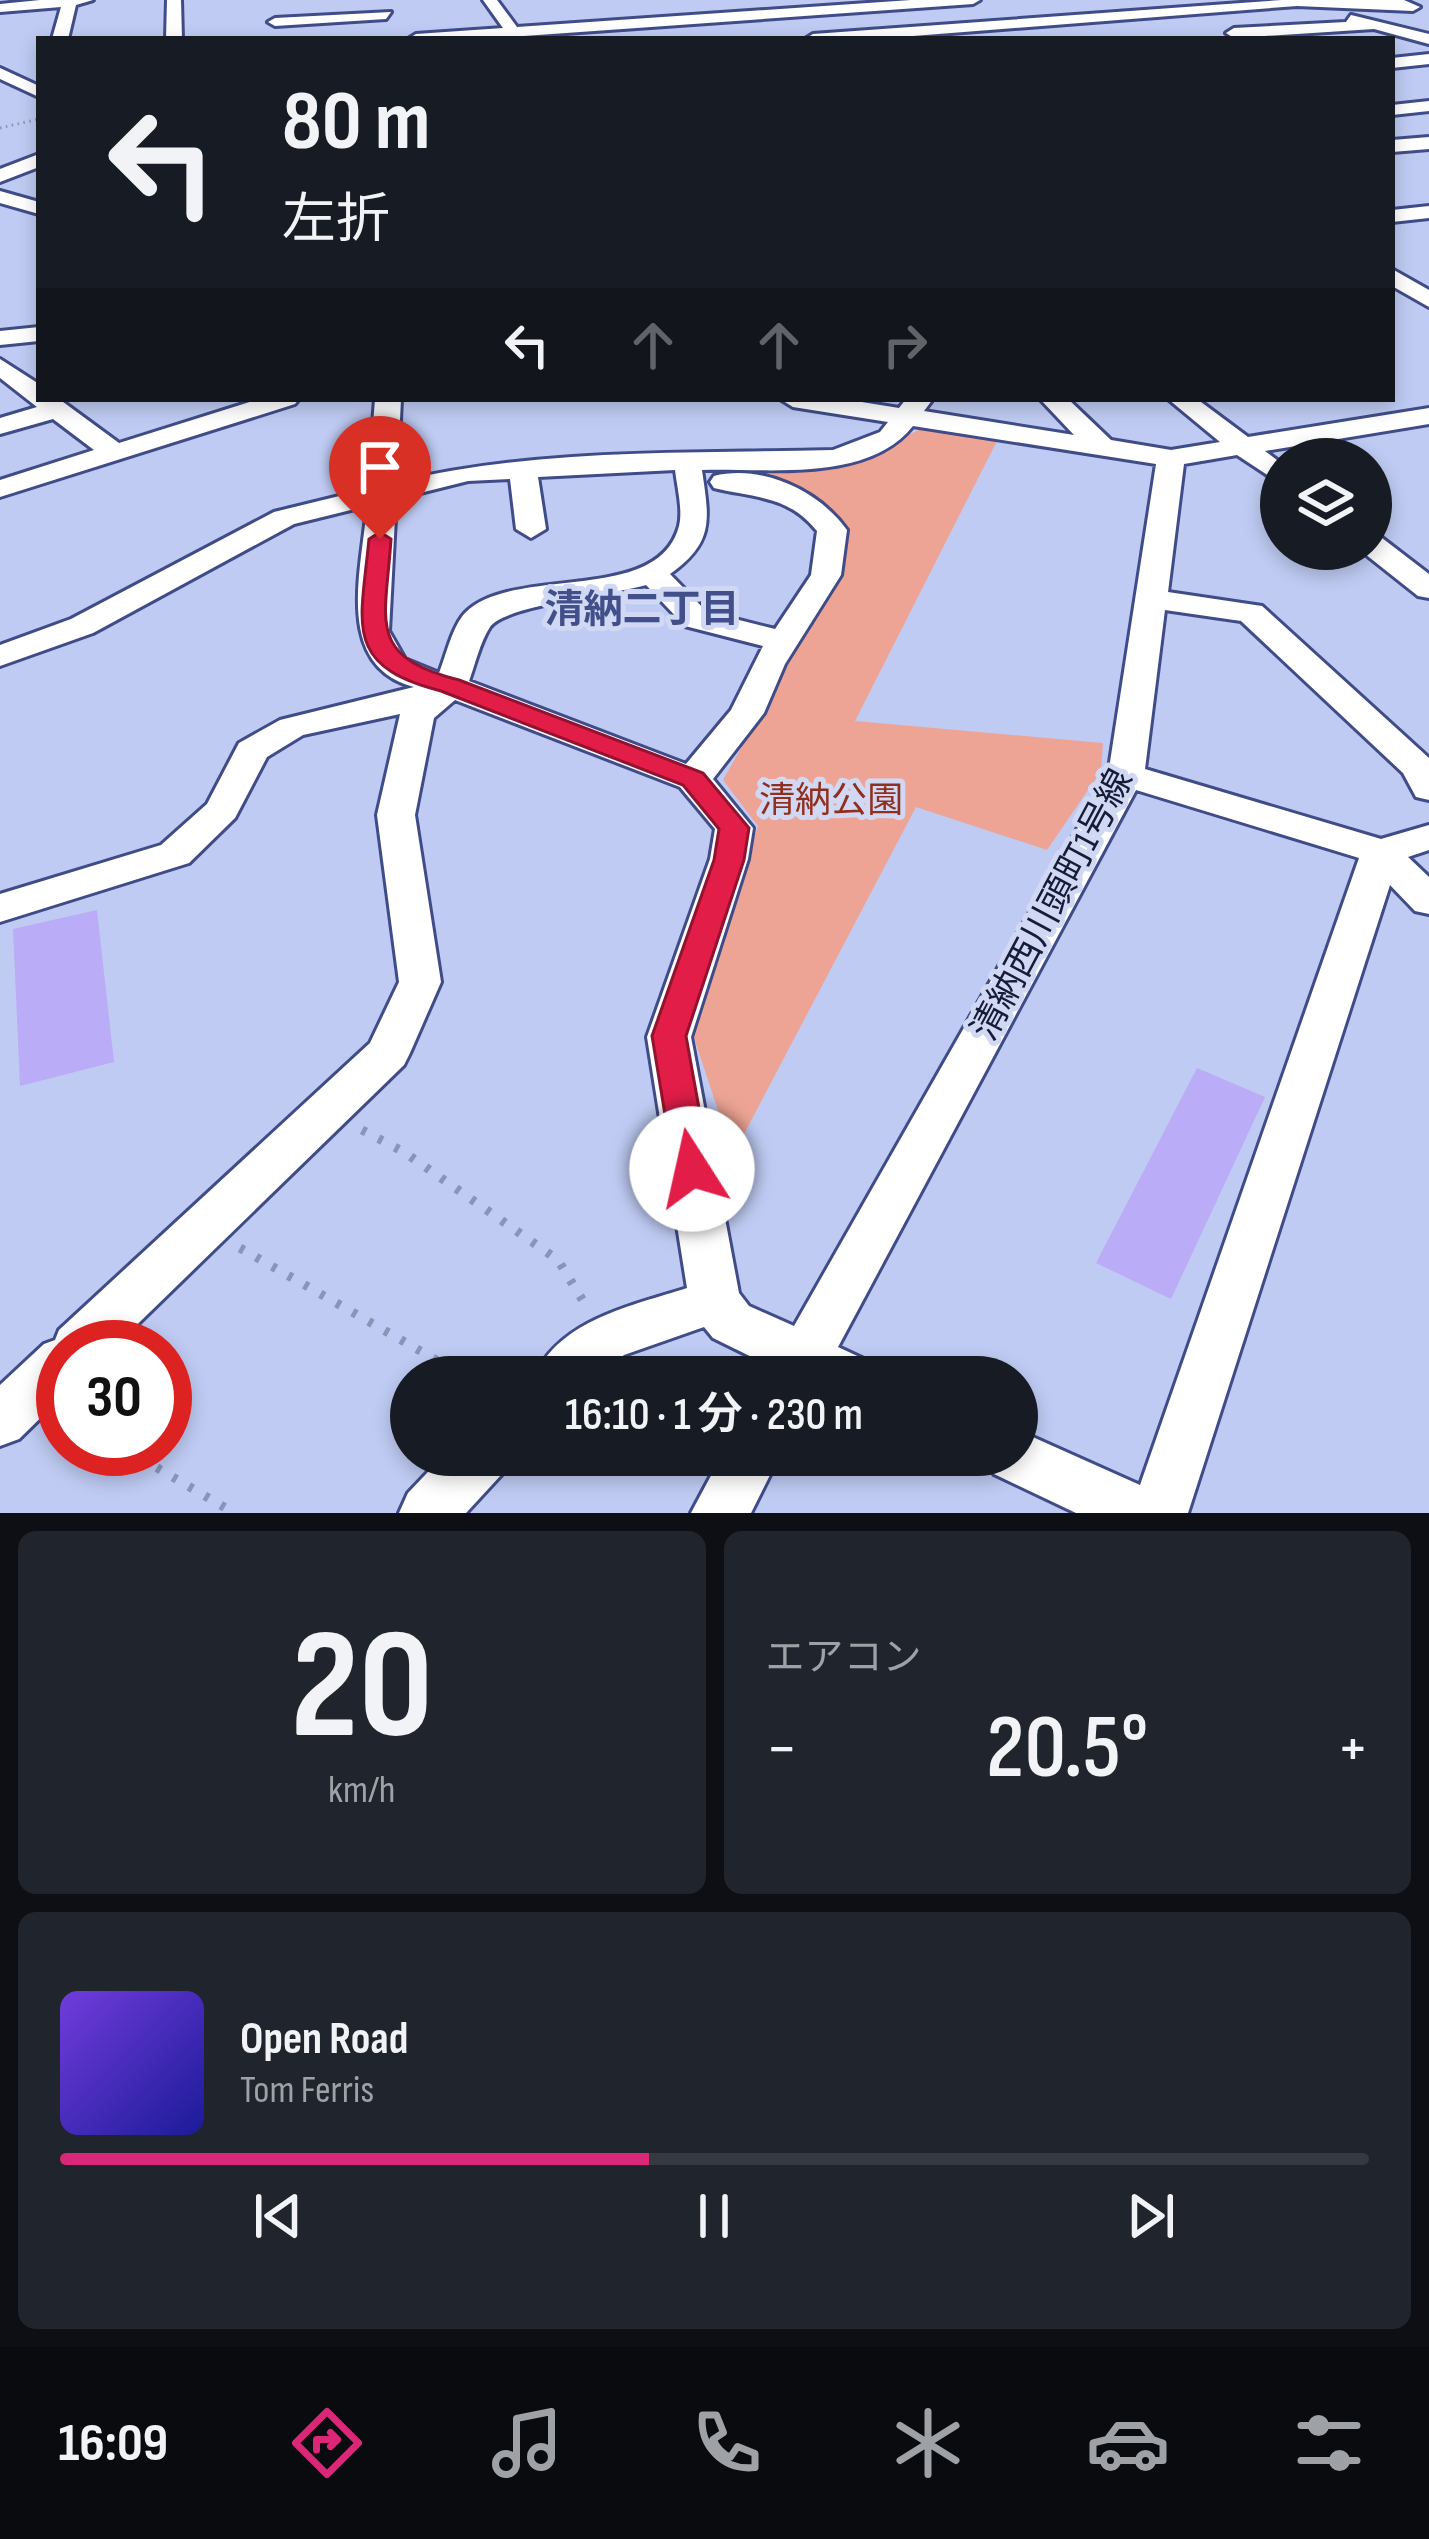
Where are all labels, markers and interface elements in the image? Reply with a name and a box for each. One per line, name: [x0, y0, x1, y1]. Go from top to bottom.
text: 80 m: [282, 72, 430, 173]
icon: left: [84, 84, 240, 240]
text: 左折: [282, 188, 390, 253]
icon: left: [494, 312, 560, 378]
icon: ahead: [620, 312, 686, 378]
icon: ahead: [746, 312, 812, 378]
icon: right: [872, 312, 938, 378]
pin: [329, 416, 431, 539]
icon: arrive: [347, 434, 413, 500]
map controls: [1260, 438, 1392, 570]
button: layers: [1260, 438, 1392, 570]
district label: 清納二丁目: [544, 587, 740, 634]
street label: 清納西川頭町1号線: [964, 762, 1143, 1048]
park label: 清納公園: [759, 780, 903, 823]
position arrow: [629, 1106, 755, 1232]
speed limit sign: 30: [36, 1320, 192, 1476]
text: 16:10 · 1 分 · 230 m: [565, 1388, 863, 1443]
text: 20: [290, 1595, 433, 1782]
text: エアコン: [766, 1635, 922, 1682]
text: 20.5°: [986, 1695, 1148, 1803]
text: −: [766, 1710, 798, 1789]
text: +: [1337, 1710, 1369, 1789]
text: km/h: [328, 1767, 395, 1814]
text: Open Road: [240, 2012, 408, 2067]
text: Tom Ferris: [240, 2067, 374, 2114]
icon: previous: [245, 2183, 311, 2249]
icon: pause: [681, 2183, 747, 2249]
icon: next: [1118, 2183, 1184, 2249]
icon: directions: [285, 2401, 369, 2485]
icon: music: [485, 2401, 569, 2485]
icon: phone: [685, 2401, 769, 2485]
icon: climate: [886, 2401, 970, 2485]
icon: car: [1086, 2401, 1170, 2485]
icon: filters: [1287, 2401, 1371, 2485]
text: 16:09: [58, 2411, 168, 2476]

